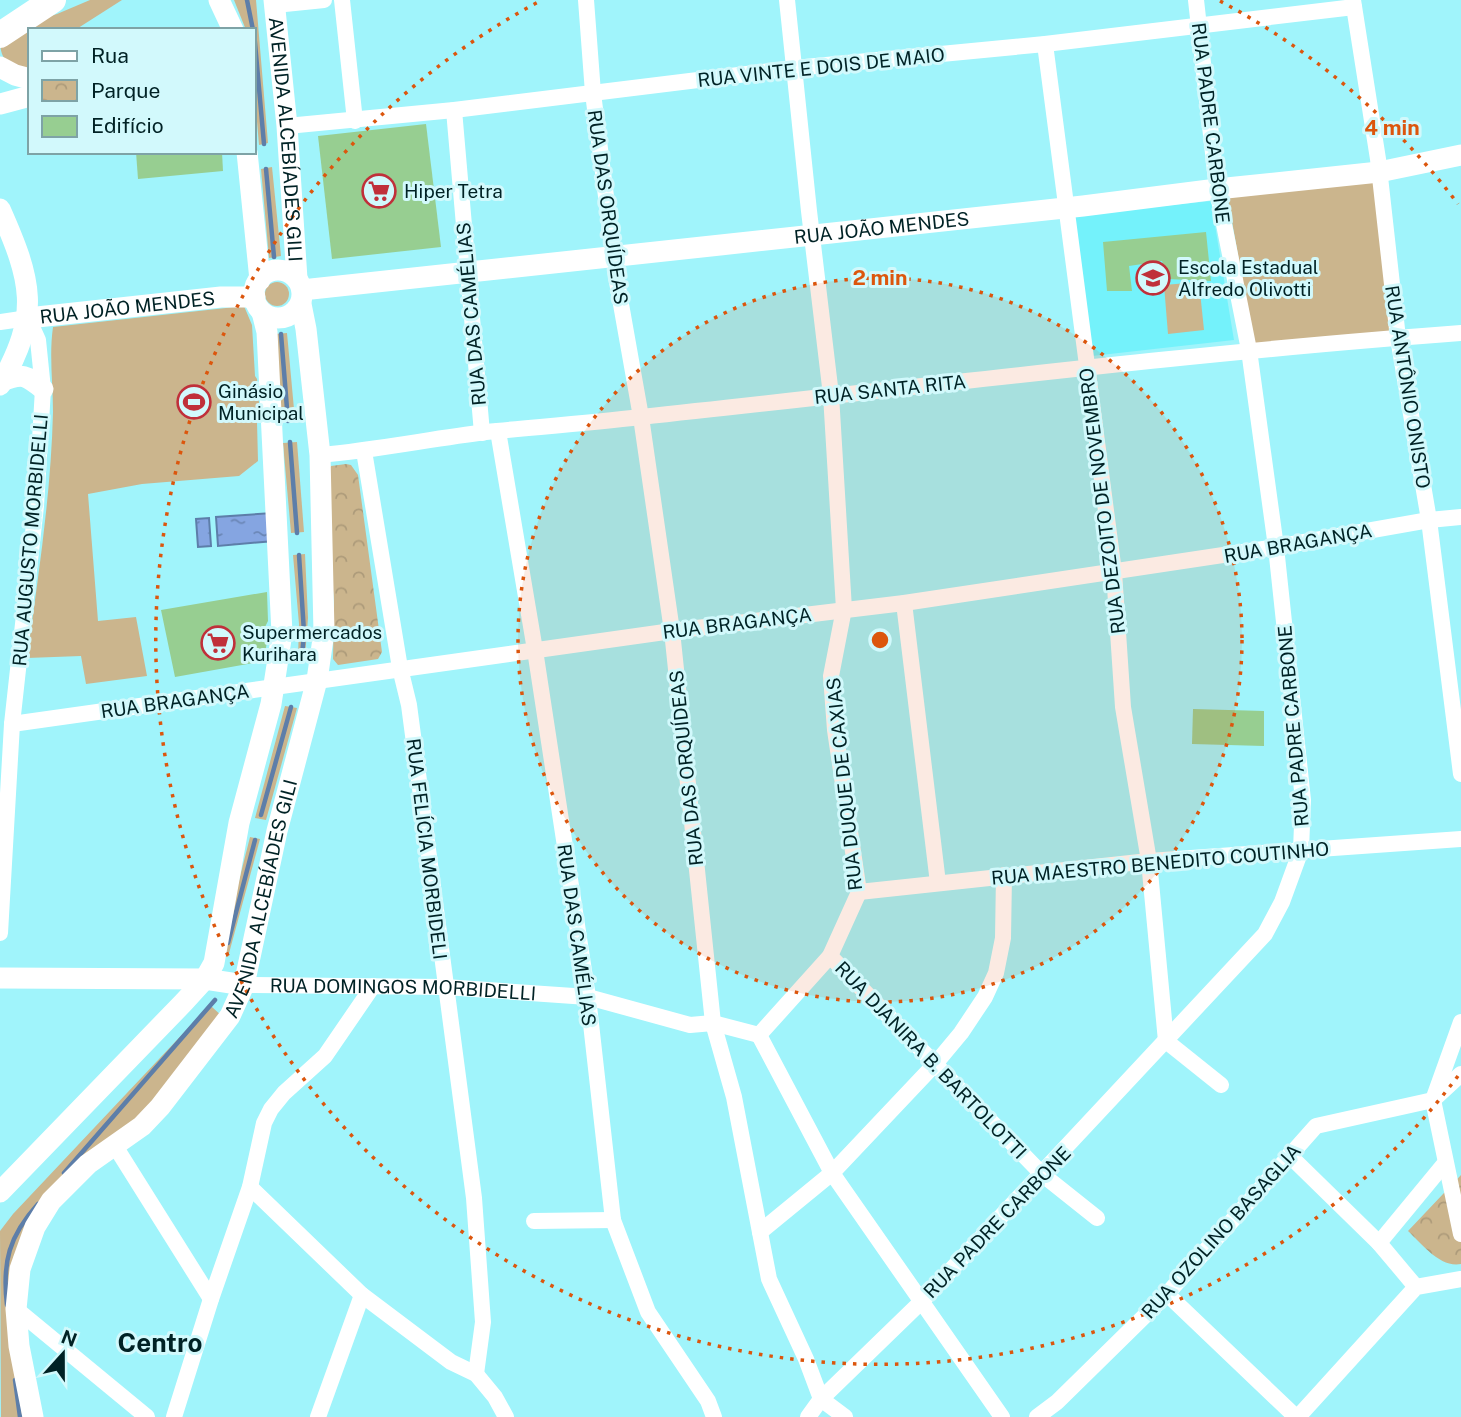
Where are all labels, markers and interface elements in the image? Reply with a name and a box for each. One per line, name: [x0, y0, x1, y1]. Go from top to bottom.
street label: AVENIDA ALCEBÍADES GILI: [265, 16, 307, 263]
street label: RUA PADRE CARBONE: [1188, 21, 1234, 225]
legend: [28, 28, 256, 154]
text: Rua: [91, 43, 129, 68]
street label: RUA VINTE E DOIS DE MAIO: [696, 43, 946, 91]
text: Parque: [91, 78, 160, 103]
street label: RUA DAS ORQUÍDEAS: [583, 108, 633, 306]
text: Edifício: [91, 113, 164, 138]
text: 4 min: [1364, 115, 1420, 140]
supermarket icon: Hiper Tetra: [360, 172, 398, 210]
place label: Hiper Tetra: [404, 180, 503, 202]
street label: RUA JOÃO MENDES: [793, 207, 970, 248]
street label: RUA DAS CAMÉLIAS: [452, 222, 490, 406]
place label: Escola Estadual Alfredo Olivotti: [1178, 256, 1318, 300]
school or university icon: Escola Estadual Alfredo Olivotti: [1134, 259, 1172, 297]
text: 2 min: [852, 265, 908, 290]
street label: RUA ANTÔNIO ONISTO: [1381, 284, 1435, 490]
street label: RUA JOÃO MENDES: [39, 287, 216, 328]
street label: RUA DEZOITO DE NOVEMBRO: [1075, 367, 1129, 635]
street label: RUA SANTA RITA: [813, 370, 967, 408]
place label: Ginásio Municipal: [218, 380, 304, 424]
sports icon: Ginásio Municipal: [175, 383, 213, 421]
street label: RUA AUGUSTO MORBIDELLI: [8, 413, 52, 667]
street label: RUA BRAGANÇA: [1222, 519, 1374, 567]
street label: RUA BRAGANÇA: [661, 603, 813, 643]
place label: Supermercados Kurihara: [242, 621, 382, 665]
supermarket icon: Supermercados Kurihara: [199, 624, 237, 662]
street label: RUA PADRE CARBONE: [1273, 624, 1313, 828]
centre of rings: [868, 628, 892, 652]
street label: RUA DAS ORQUÍDEAS: [665, 669, 707, 867]
street label: RUA DUQUE DE CAXIAS: [822, 676, 866, 892]
street label: RUA BRAGANÇA: [99, 680, 251, 722]
street label: RUA FELÍCIA MORBIDELI: [403, 737, 451, 961]
street label: AVENIDA ALCEBÍADES GILI: [220, 777, 301, 1021]
street label: RUA MAESTRO BENEDITO COUTINHO: [990, 837, 1330, 889]
street label: RUA DAS CAMÉLIAS: [553, 842, 601, 1028]
street label: RUA DJANIRA B. BARTOLOTTI: [831, 957, 1031, 1163]
street label: RUA DOMINGOS MORBIDELLI: [270, 974, 537, 1004]
street label: RUA OZOLINO BASAGLIA: [1137, 1139, 1305, 1323]
street label: RUA PADRE CARBONE: [919, 1142, 1075, 1302]
north arrow: [28, 1319, 98, 1389]
text: N: [58, 1325, 80, 1351]
district label: Centro: [117, 1327, 203, 1358]

